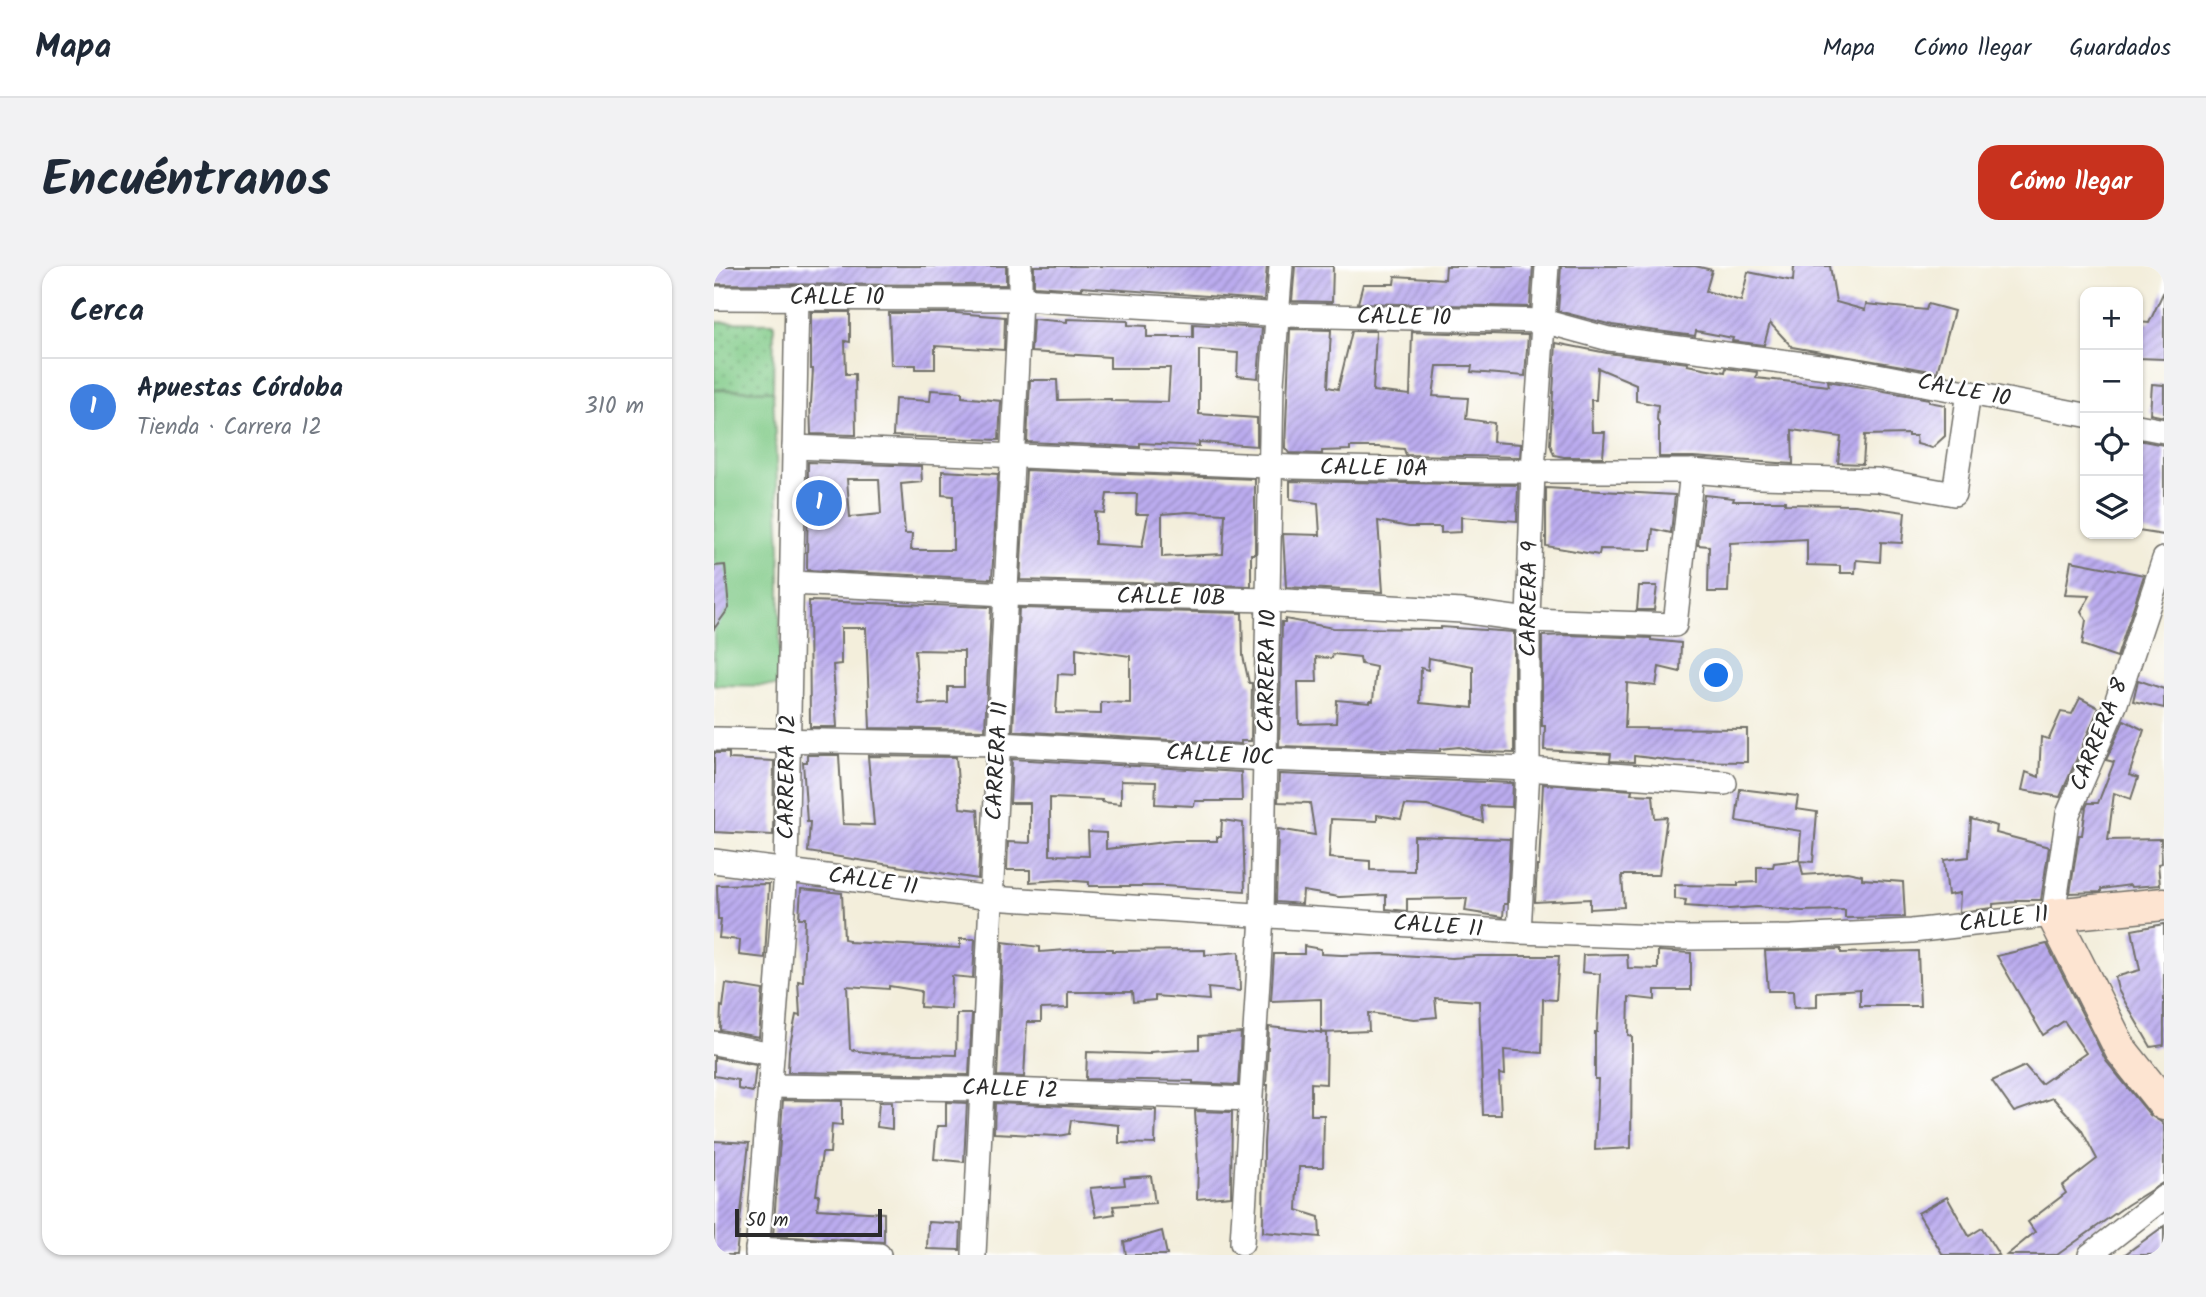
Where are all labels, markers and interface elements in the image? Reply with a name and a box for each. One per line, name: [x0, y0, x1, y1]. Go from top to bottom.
text: Mapa: [35, 22, 111, 75]
text: Mapa: [1822, 29, 1875, 68]
text: Cómo llegar: [1913, 29, 2031, 68]
text: Guardados: [2069, 29, 2171, 68]
text: Encuéntranos: [42, 143, 331, 221]
button: Cómo llegar: [1978, 145, 2164, 220]
street label: CALLE 10: [790, 280, 884, 316]
map controls: [2080, 287, 2143, 539]
button: +: [2080, 287, 2143, 350]
text: Cerca: [70, 288, 144, 336]
street label: CALLE 10: [1357, 299, 1451, 337]
button: −: [2080, 350, 2143, 413]
street label: CALLE 10: [1914, 364, 2014, 418]
text: Apuestas Córdoba: [137, 368, 343, 410]
text: 1: [90, 389, 96, 425]
text: 310 m: [585, 389, 644, 425]
text: Tienda · Carrera 12: [137, 410, 322, 446]
button: locate: [2080, 413, 2143, 476]
street label: CALLE 10A: [1320, 450, 1428, 488]
button: layers: [2080, 476, 2143, 539]
pin: 1: [796, 477, 842, 529]
street label: CARRERA 9: [1511, 541, 1549, 657]
street label: CALLE 10B: [1116, 579, 1226, 617]
street label: CARRERA 10: [1249, 609, 1287, 733]
your location: [1699, 658, 1733, 692]
street label: CARRERA 8: [2061, 673, 2139, 797]
street label: CARRERA 11: [977, 701, 1019, 821]
street label: CARRERA 12: [769, 714, 807, 840]
street label: CALLE 10C: [1165, 735, 1275, 777]
street label: CALLE 11: [826, 858, 920, 906]
street label: CALLE 11: [1957, 897, 2051, 943]
street label: CALLE 11: [1392, 906, 1484, 948]
street label: CALLE 12: [961, 1070, 1059, 1110]
scale bar: [735, 1206, 882, 1238]
text: 50 m: [746, 1206, 788, 1236]

